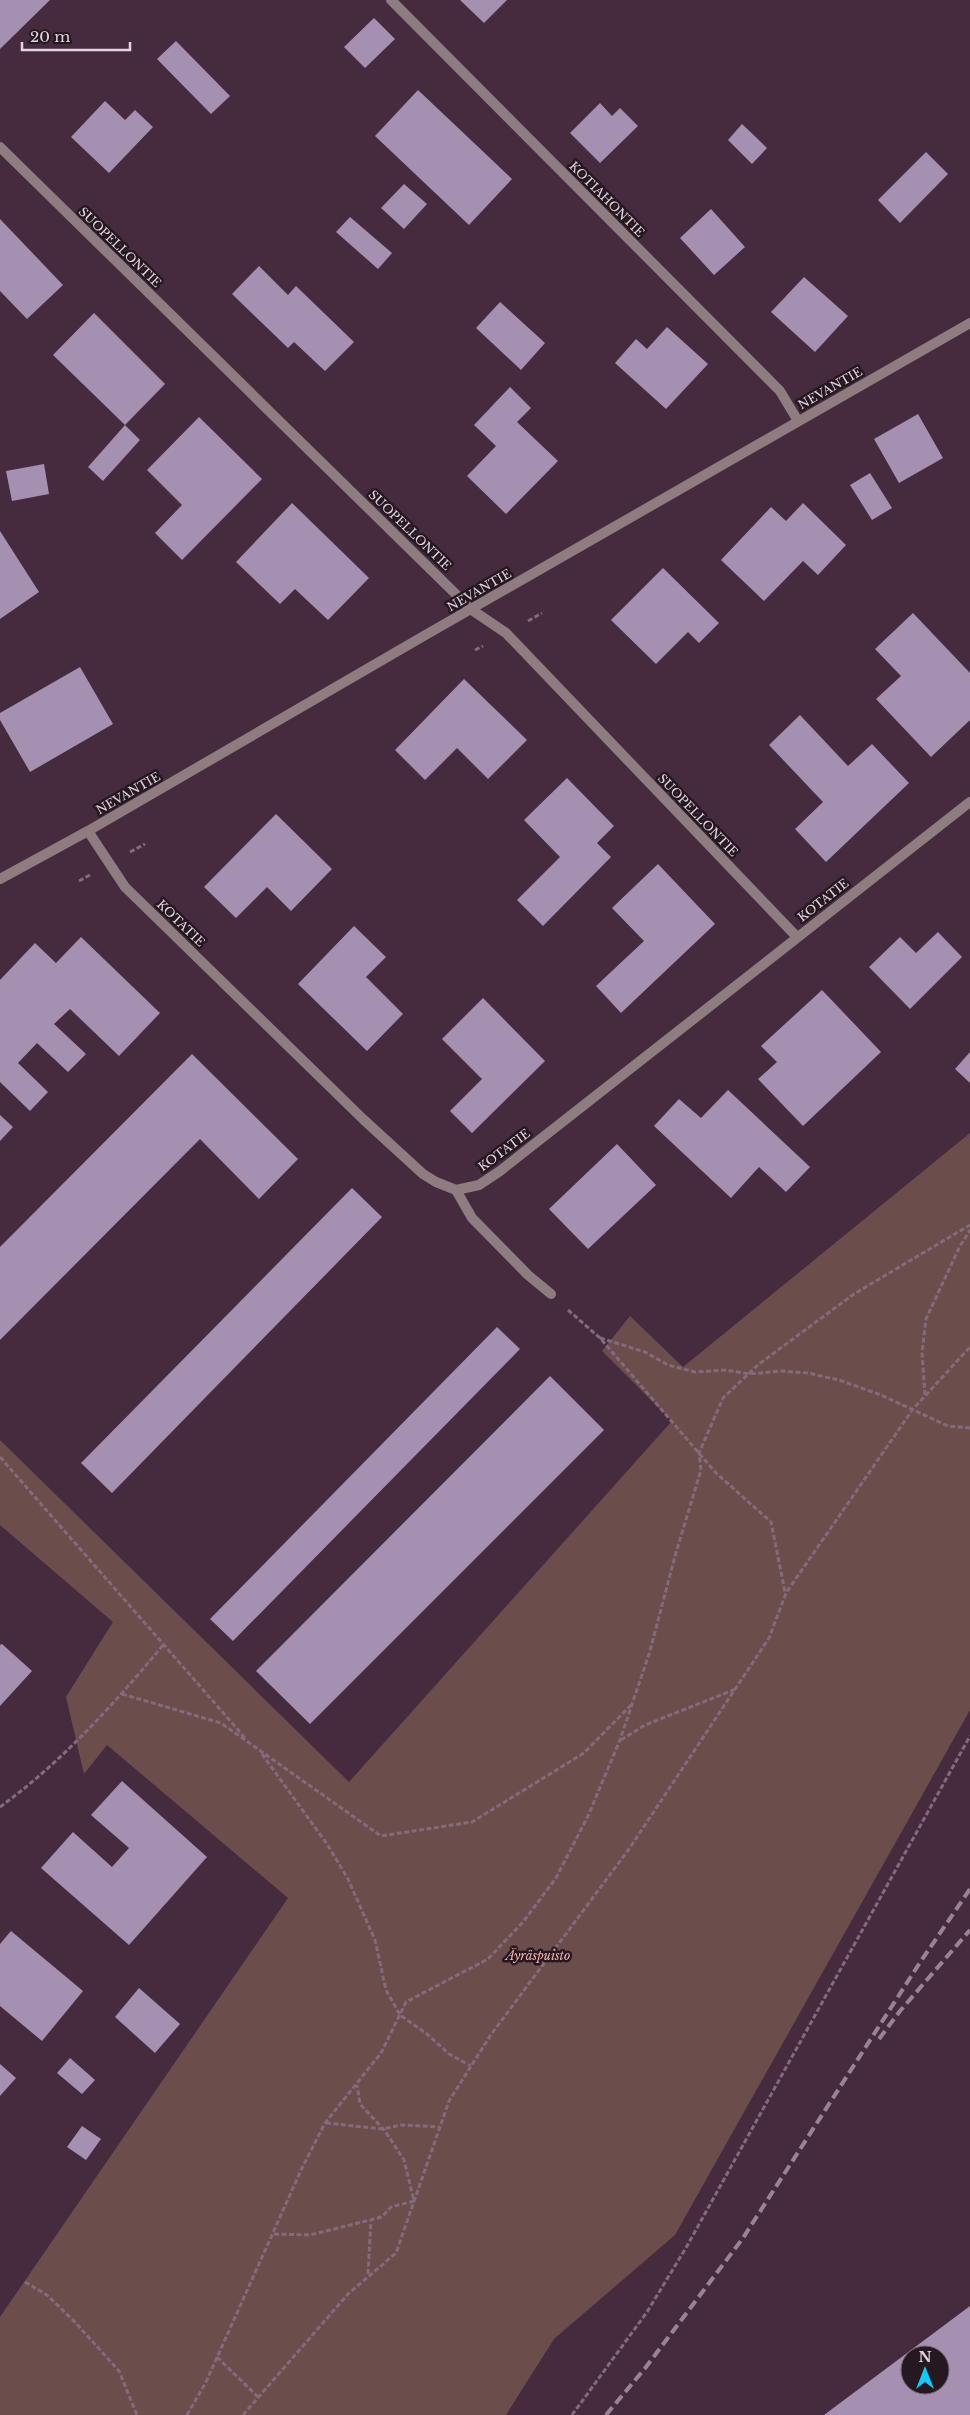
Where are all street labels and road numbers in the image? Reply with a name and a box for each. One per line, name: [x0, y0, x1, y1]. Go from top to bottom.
street label: KOTIAHONTIE: [566, 158, 648, 240]
street label: SUOPELLONTIE: [76, 204, 165, 290]
street label: NEVANTIE: [795, 364, 865, 412]
street label: SUOPELLONTIE: [366, 487, 455, 573]
street label: NEVANTIE: [444, 566, 514, 614]
street label: NEVANTIE: [93, 769, 163, 817]
street label: SUOPELLONTIE: [655, 771, 741, 860]
street label: KOTATIE: [795, 875, 852, 925]
street label: KOTATIE: [154, 897, 208, 950]
street label: KOTATIE: [475, 1126, 533, 1174]

